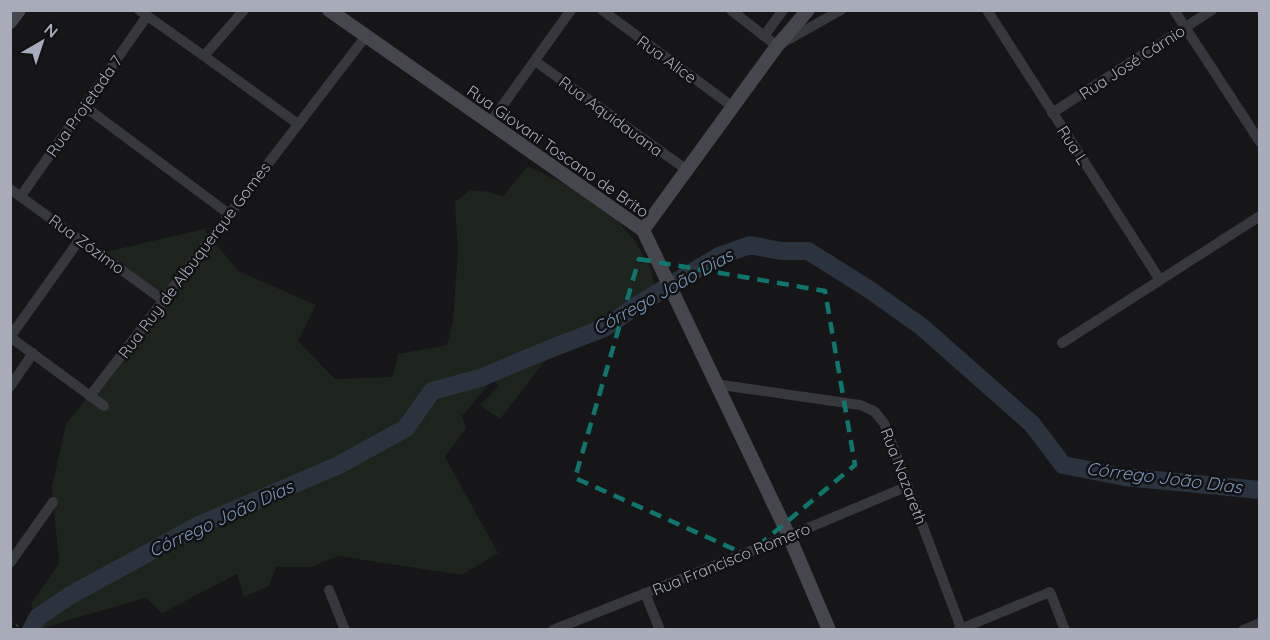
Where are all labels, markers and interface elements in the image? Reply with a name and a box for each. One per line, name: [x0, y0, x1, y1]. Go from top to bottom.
north arrow: [12, 12, 72, 72]
text: N: [41, 19, 62, 42]
street label: Rua José Cárnio: [1075, 20, 1189, 104]
street label: Rua Alice: [633, 31, 701, 87]
street label: Rua Projetada 7: [42, 51, 126, 161]
street label: Rua Aquidauana: [555, 72, 667, 160]
street label: Rua Giovani Toscano de Brito: [463, 80, 653, 222]
street label: Rua L: [1053, 122, 1093, 169]
street label: Rua Ruy de Albuquerque Gomes: [114, 158, 274, 362]
street label: Rua Zózimo: [45, 210, 129, 278]
water label: Córrego João Dias: [589, 243, 738, 340]
street label: Rua Nazareth: [876, 425, 932, 527]
water label: Córrego João Dias: [1085, 457, 1245, 499]
water label: Córrego João Dias: [145, 474, 298, 562]
street label: Rua Francisco Romero: [649, 518, 813, 600]

